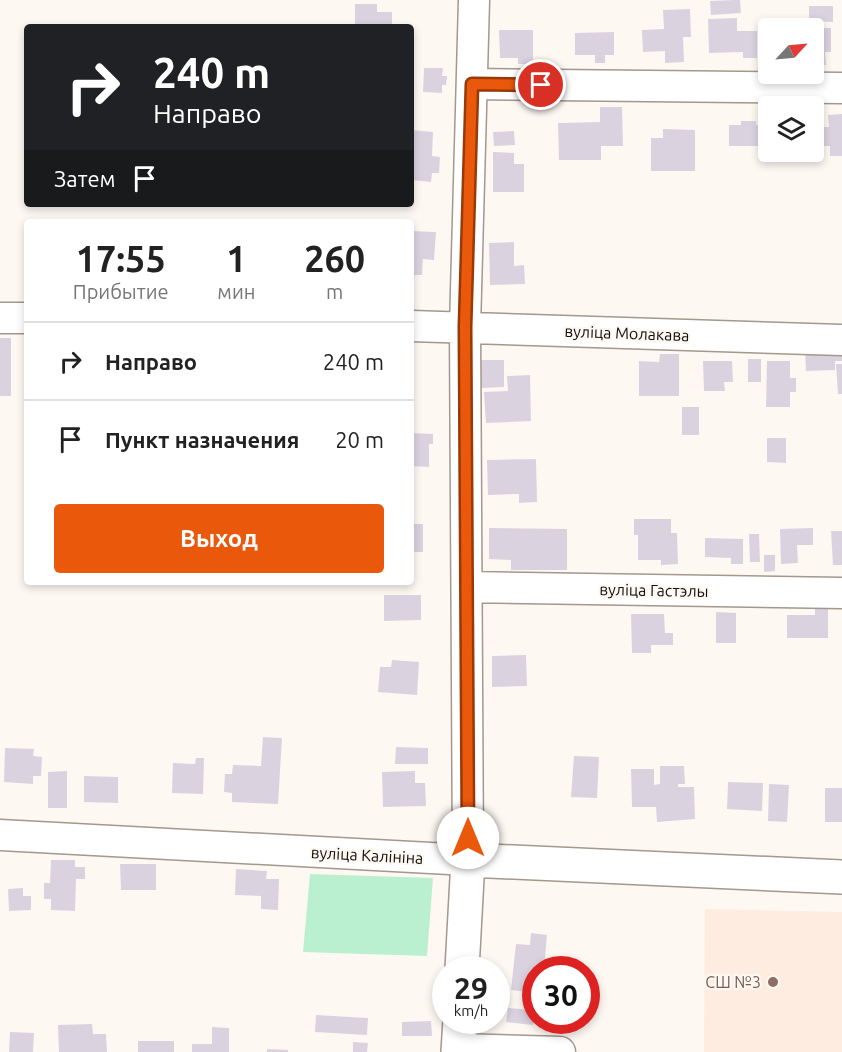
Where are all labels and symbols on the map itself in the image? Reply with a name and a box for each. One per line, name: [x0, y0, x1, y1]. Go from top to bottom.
north arrow: [758, 18, 824, 84]
pin: [515, 59, 566, 110]
street label: вуліца Молакава: [564, 322, 690, 344]
street label: вуліца Гастэлы: [599, 580, 709, 600]
position arrow: [436, 806, 500, 870]
street label: вуліца Калініна: [310, 843, 424, 867]
speed limit sign: 30: [522, 956, 600, 1034]
place label: СШ №3: [705, 973, 761, 991]
marker: СШ №3: [766, 975, 780, 989]

